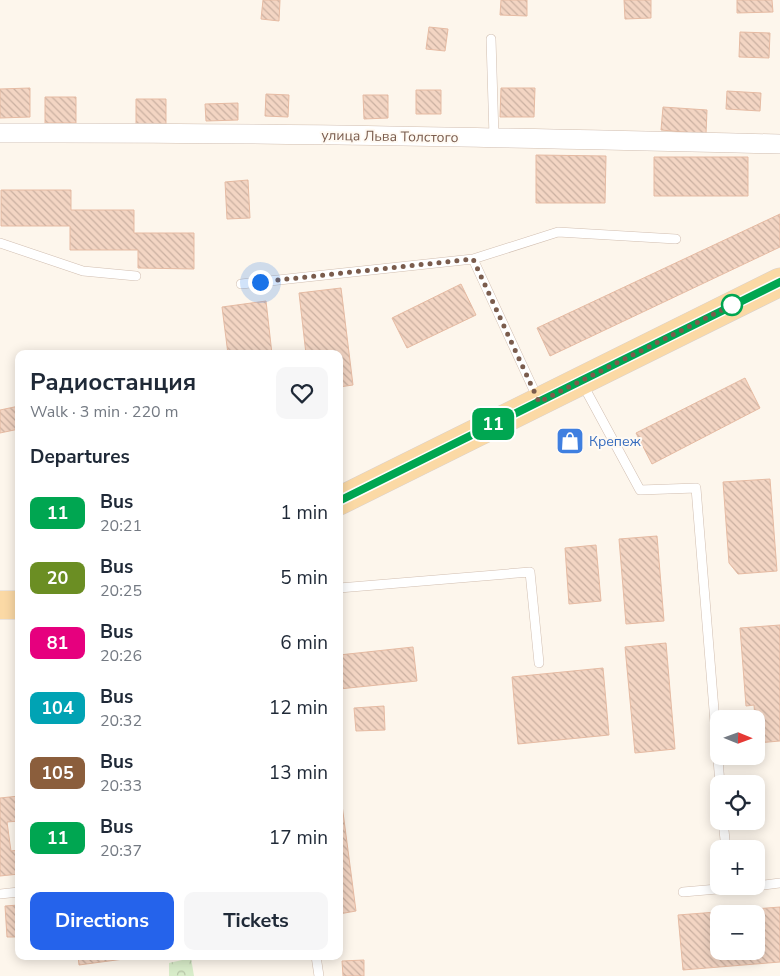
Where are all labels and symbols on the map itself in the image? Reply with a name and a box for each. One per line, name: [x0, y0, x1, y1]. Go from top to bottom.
street label: улица Льва Толстого: [321, 126, 459, 147]
your location: [248, 270, 273, 295]
unlabelled marker: [721, 294, 743, 316]
line badge: 11: [470, 408, 516, 440]
shop icon: Крепеж: [555, 426, 585, 456]
place label: Крепеж: [589, 432, 641, 451]
north arrow: [710, 710, 765, 765]

